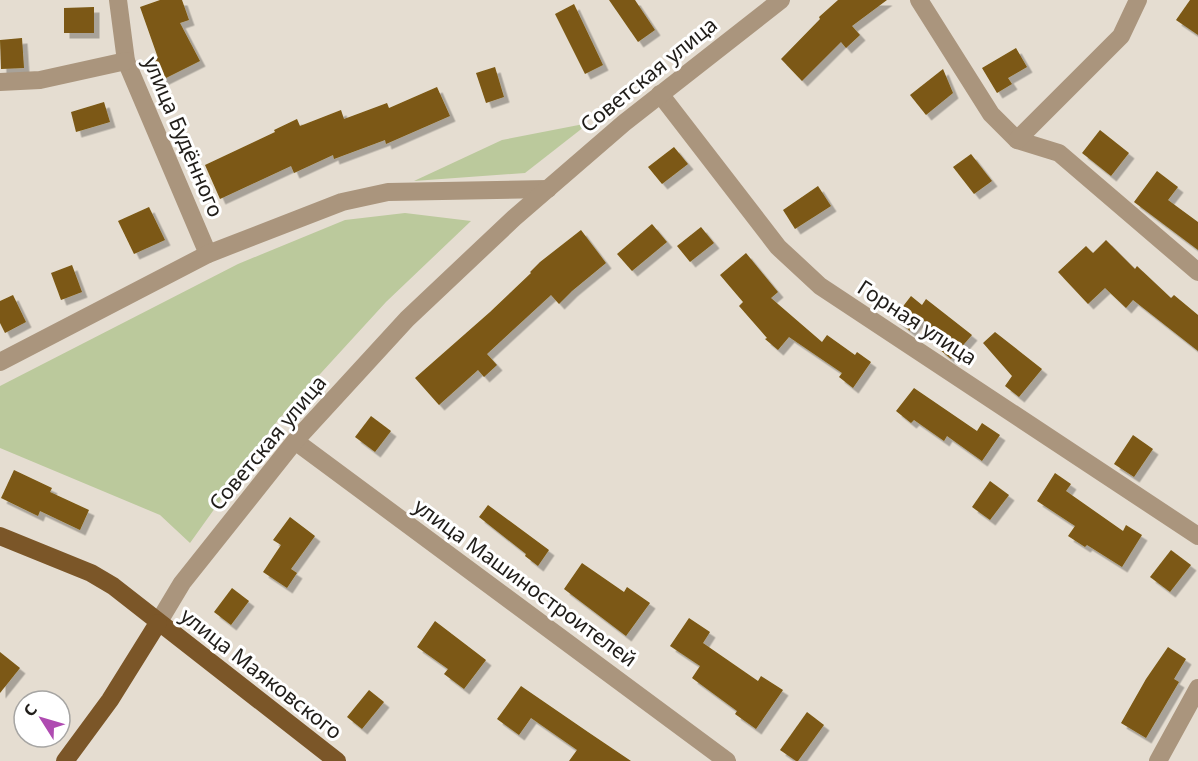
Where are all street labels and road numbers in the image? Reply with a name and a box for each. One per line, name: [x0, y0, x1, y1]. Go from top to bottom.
street label: Советская улица: [574, 10, 723, 138]
street label: улица Будённого: [138, 52, 230, 221]
street label: Горная улица: [853, 273, 983, 371]
street label: Советская улица: [202, 369, 332, 516]
street label: улица Машиностроителей: [408, 492, 643, 673]
street label: улица Маяковского: [175, 601, 348, 745]

